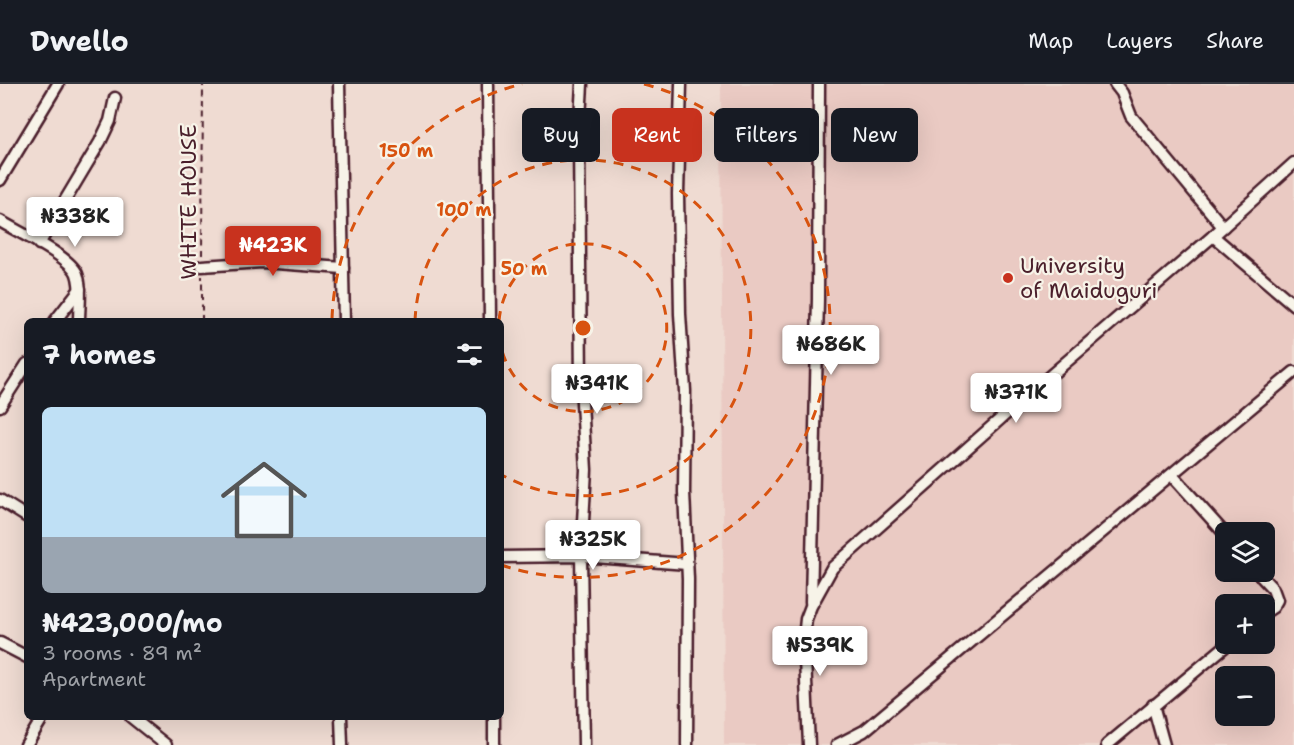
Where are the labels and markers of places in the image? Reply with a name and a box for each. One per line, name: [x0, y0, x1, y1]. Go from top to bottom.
pin: ₦338K: [33, 197, 117, 248]
pin: ₦423K: [231, 226, 315, 277]
place label: University of Maiduguri: [1020, 251, 1158, 305]
marker: University of Maiduguri: [1001, 271, 1015, 285]
centre of rings: [573, 318, 593, 338]
pin: ₦686K: [789, 325, 873, 376]
pin: ₦341K: [555, 364, 639, 415]
pin: ₦371K: [974, 373, 1058, 424]
pin: ₦325K: [551, 520, 635, 571]
pin: ₦539K: [778, 626, 862, 677]

